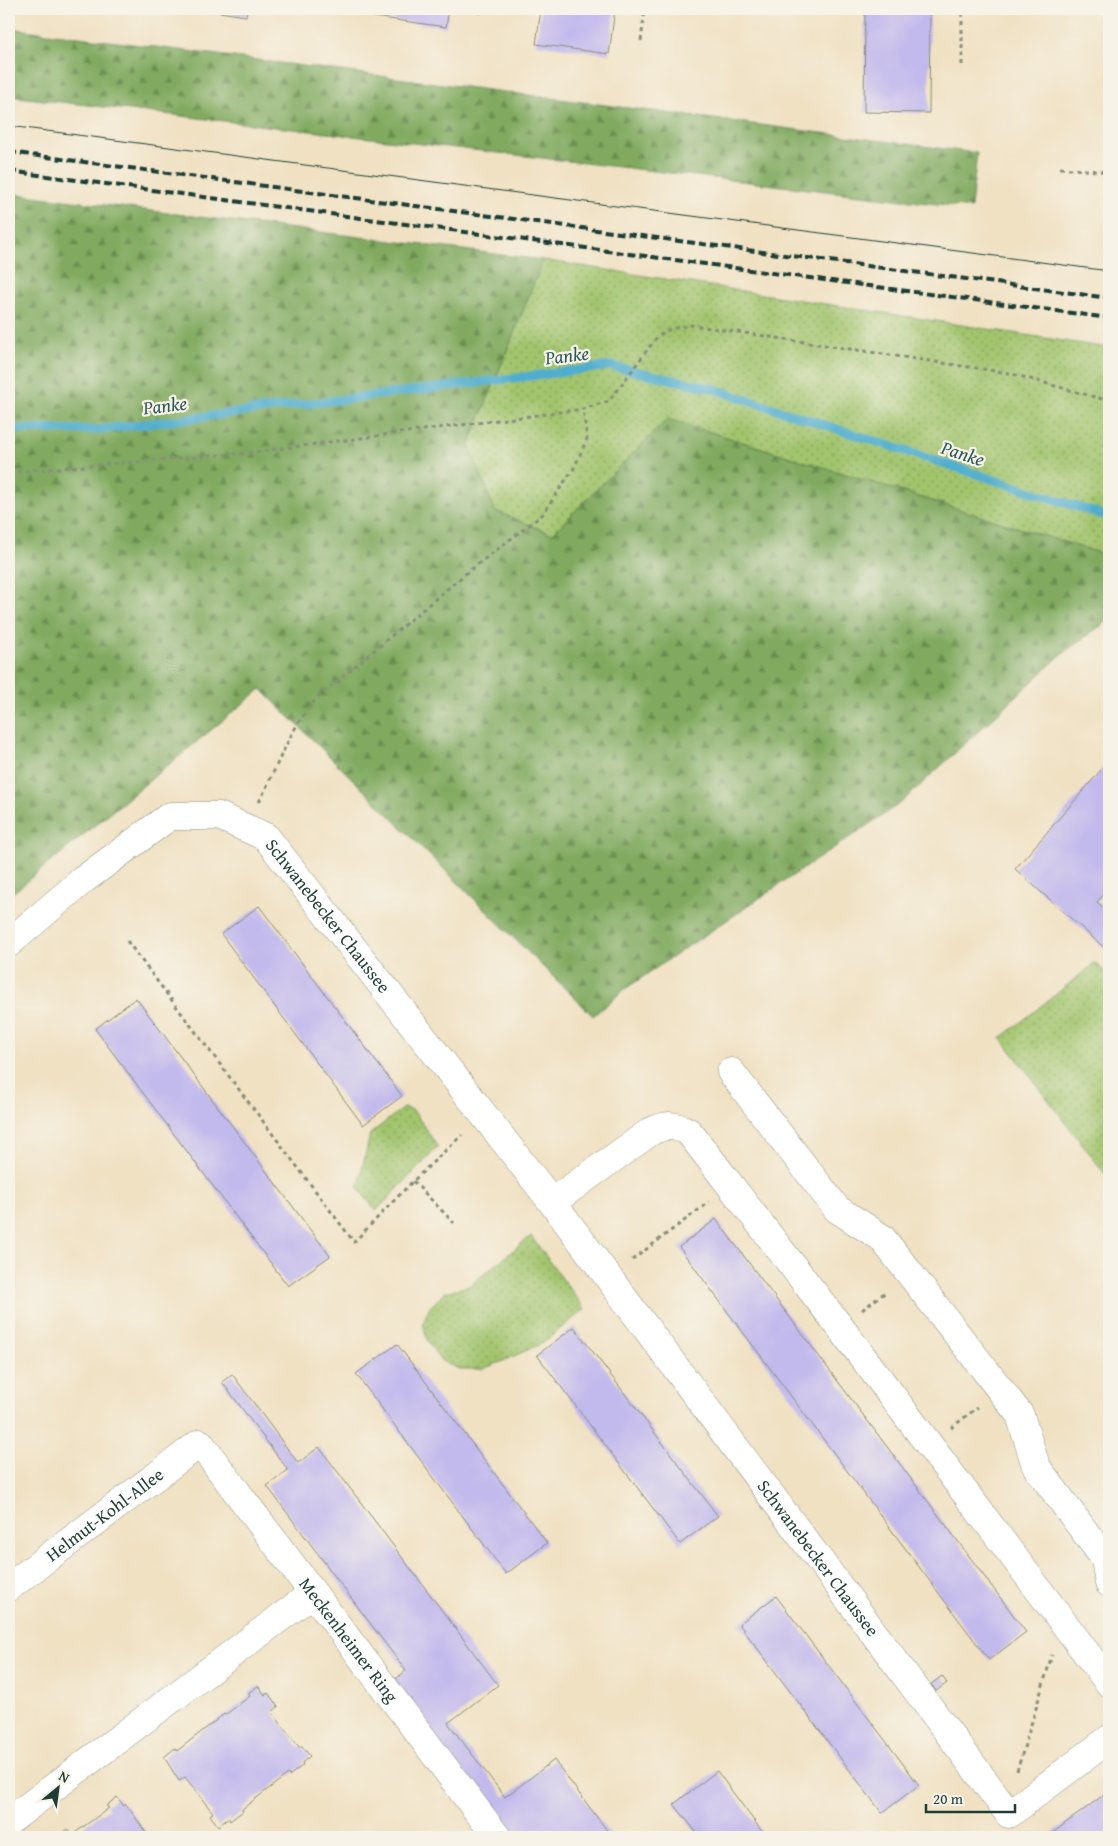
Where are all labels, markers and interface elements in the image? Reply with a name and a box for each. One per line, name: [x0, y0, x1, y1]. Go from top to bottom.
water label: Panke: [543, 338, 591, 372]
water label: Panke: [141, 388, 189, 422]
water label: Panke: [937, 433, 988, 473]
street label: Schwanebecker Chaussee: [259, 833, 397, 999]
street label: Helmut-Kohl-Allee: [40, 1461, 169, 1568]
street label: Schwanebecker Chaussee: [751, 1474, 886, 1642]
street label: Meckenheimer Ring: [293, 1571, 405, 1708]
north arrow: [32, 1764, 82, 1814]
text: N: [55, 1766, 74, 1788]
scale bar: [926, 1781, 1014, 1813]
text: 20 m: [933, 1788, 964, 1809]

